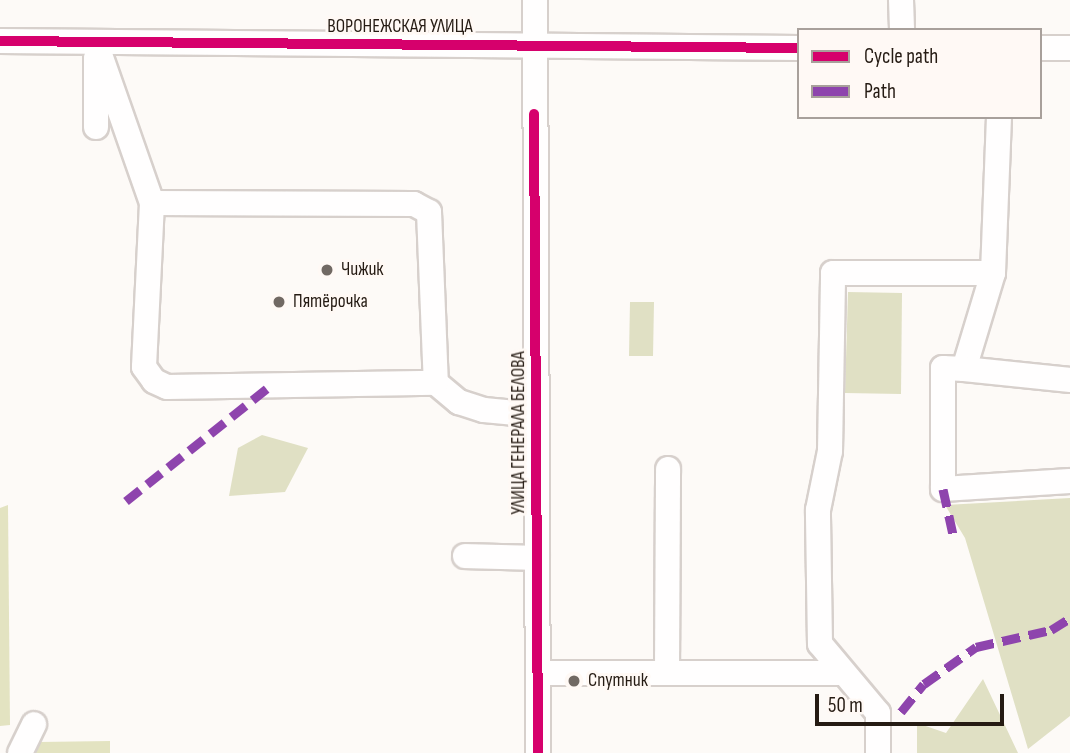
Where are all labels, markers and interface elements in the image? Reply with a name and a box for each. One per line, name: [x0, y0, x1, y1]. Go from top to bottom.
street label: ВОРОНЕЖСКАЯ УЛИЦА: [327, 16, 473, 38]
legend: [797, 28, 1042, 119]
text: Cycle path: [864, 44, 938, 69]
text: Path: [864, 79, 896, 104]
place label: Чижик: [341, 259, 384, 281]
marker: Чижик: [319, 262, 335, 278]
place label: Пятёрочка: [293, 291, 368, 313]
marker: Пятёрочка: [271, 294, 287, 310]
street label: УЛИЦА ГЕНЕРАЛА БЕЛОВА: [508, 351, 530, 515]
place label: Спутник: [588, 670, 648, 692]
marker: Спутник: [566, 673, 582, 689]
scale bar: [818, 680, 1007, 724]
text: 50 m: [828, 693, 863, 718]

